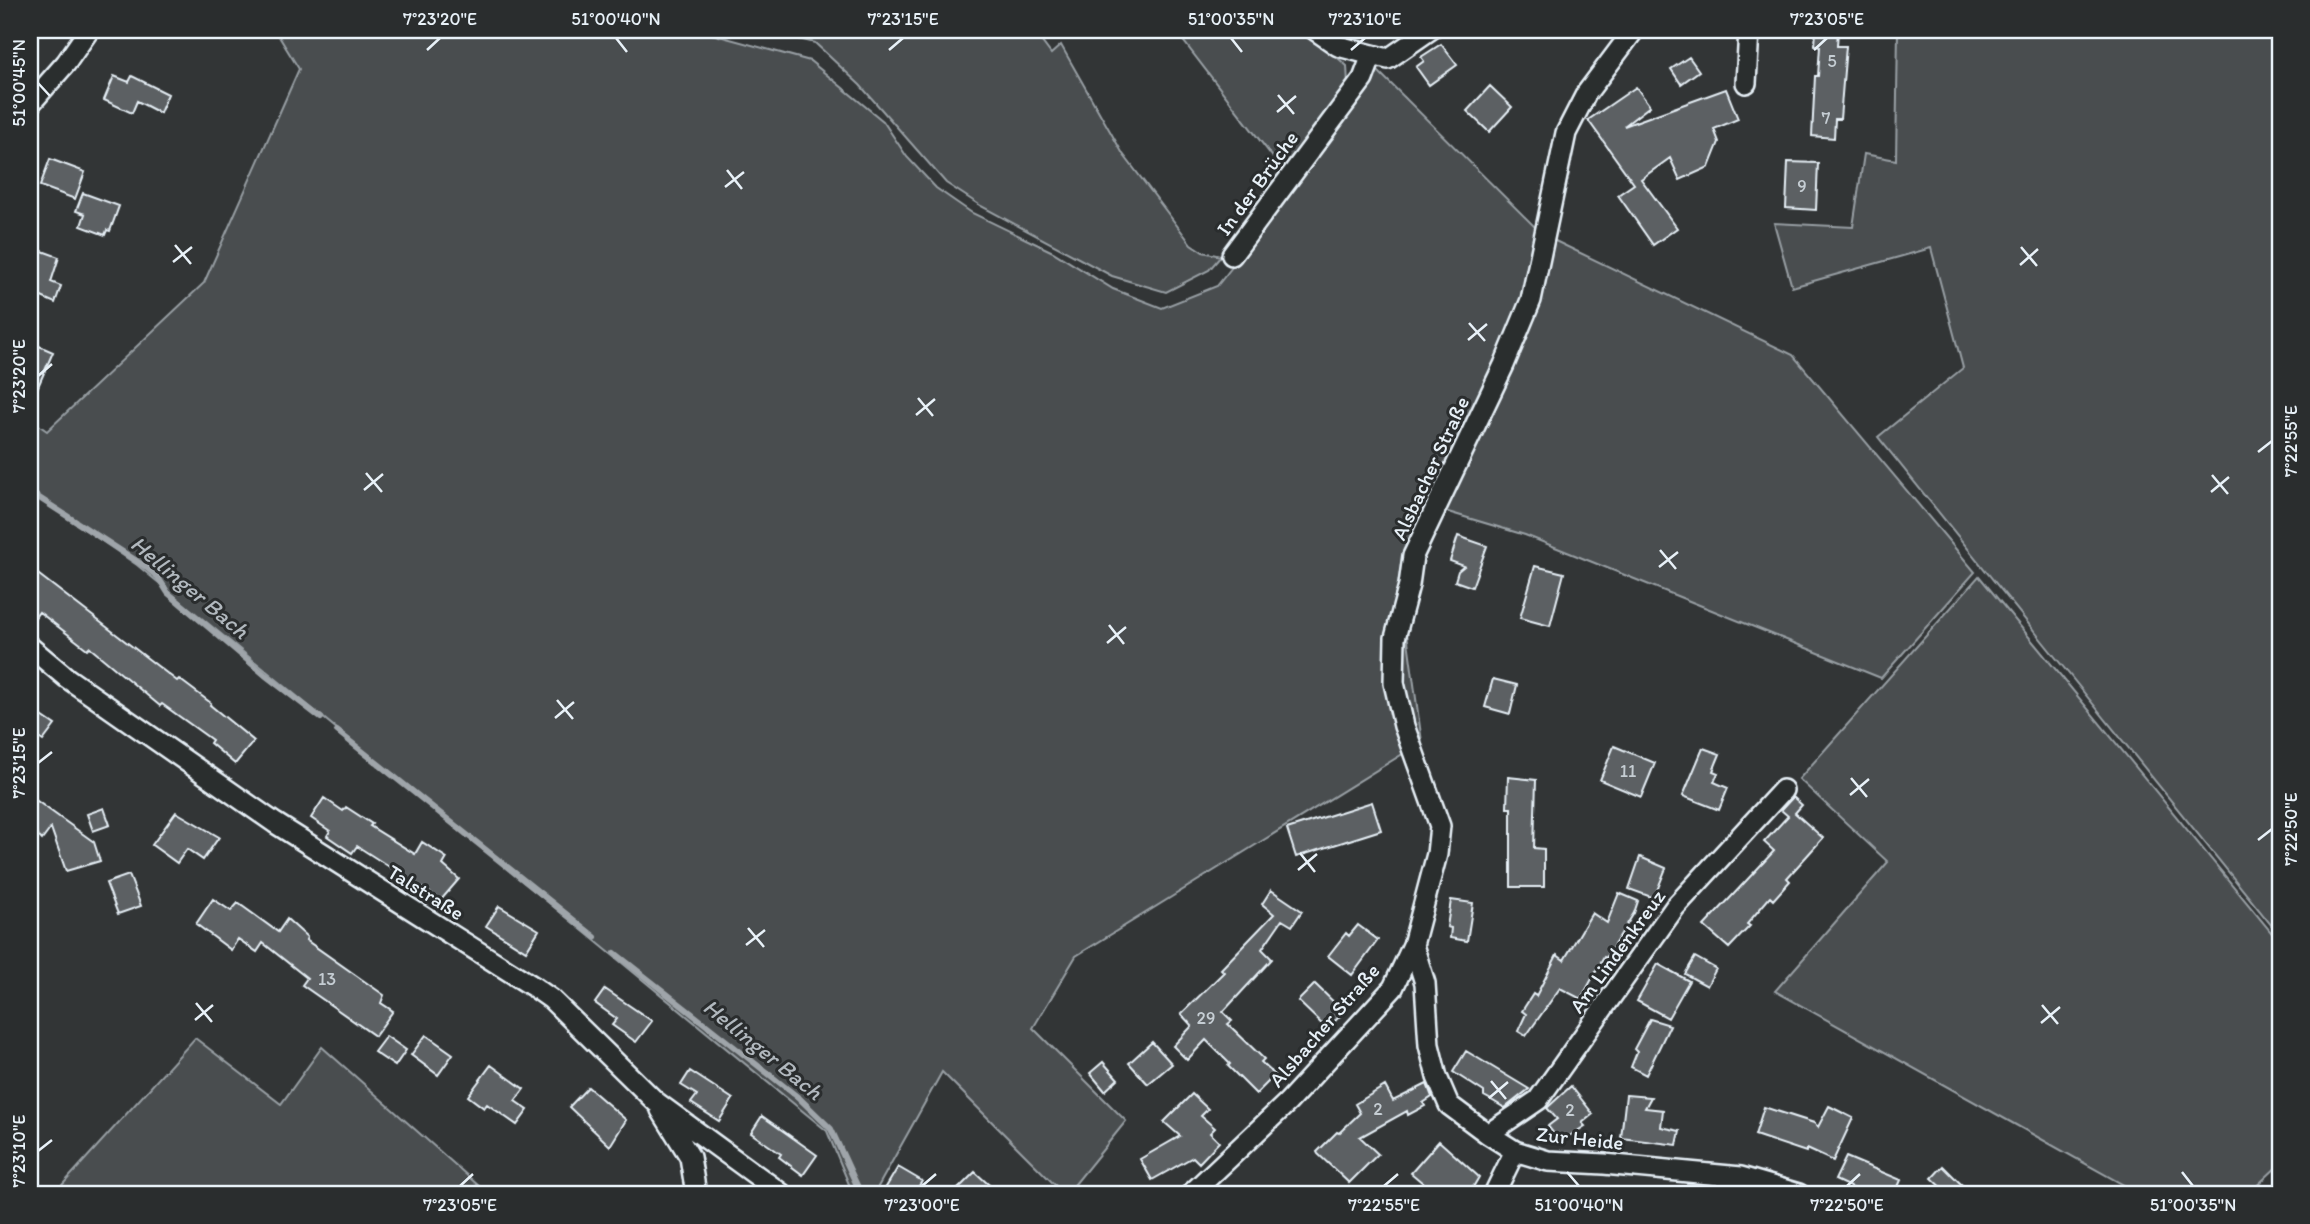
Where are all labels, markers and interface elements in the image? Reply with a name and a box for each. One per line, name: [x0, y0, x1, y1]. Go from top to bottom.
text: 7°23'20"E: [403, 8, 477, 30]
text: 51°00'40"N: [571, 8, 661, 30]
text: 7°23'15"E: [867, 8, 939, 30]
text: 51°00'35"N: [1188, 8, 1274, 30]
text: 7°23'10"E: [1329, 8, 1401, 30]
text: 7°23'05"E: [1790, 8, 1864, 30]
text: 51°00'45"N: [8, 39, 30, 127]
house number: 5: [1827, 50, 1837, 72]
house number: 7: [1822, 107, 1831, 129]
street label: In der Brüche: [1211, 126, 1303, 240]
house number: 9: [1797, 175, 1807, 197]
text: 7°23'20"E: [8, 339, 30, 413]
street label: Alsbacher Straße: [1386, 392, 1474, 544]
text: 7°22'55"E: [2280, 405, 2302, 477]
water label: Hellinger Bach: [125, 529, 255, 645]
text: 7°23'15"E: [8, 727, 30, 799]
house number: 11: [1620, 760, 1636, 782]
text: 7°22'50"E: [2280, 792, 2302, 866]
street label: Talstraße: [383, 859, 469, 925]
street label: Am Lindenkreuz: [1564, 884, 1670, 1018]
street label: Alsbacher Straße: [1263, 958, 1385, 1092]
house number: 13: [318, 968, 336, 990]
water label: Hellinger Bach: [698, 992, 829, 1106]
house number: 29: [1197, 1007, 1215, 1029]
house number: 2: [1373, 1098, 1383, 1120]
house number: 2: [1565, 1099, 1575, 1121]
text: 7°23'10"E: [8, 1115, 30, 1187]
street label: Zur Heide: [1535, 1121, 1625, 1155]
text: 7°23'05"E: [423, 1194, 497, 1216]
text: 7°23'00"E: [884, 1194, 960, 1216]
text: 7°22'55"E: [1348, 1194, 1420, 1216]
text: 51°00'40"N: [1534, 1194, 1624, 1216]
text: 7°22'50"E: [1810, 1194, 1884, 1216]
text: 51°00'35"N: [2150, 1194, 2236, 1216]

